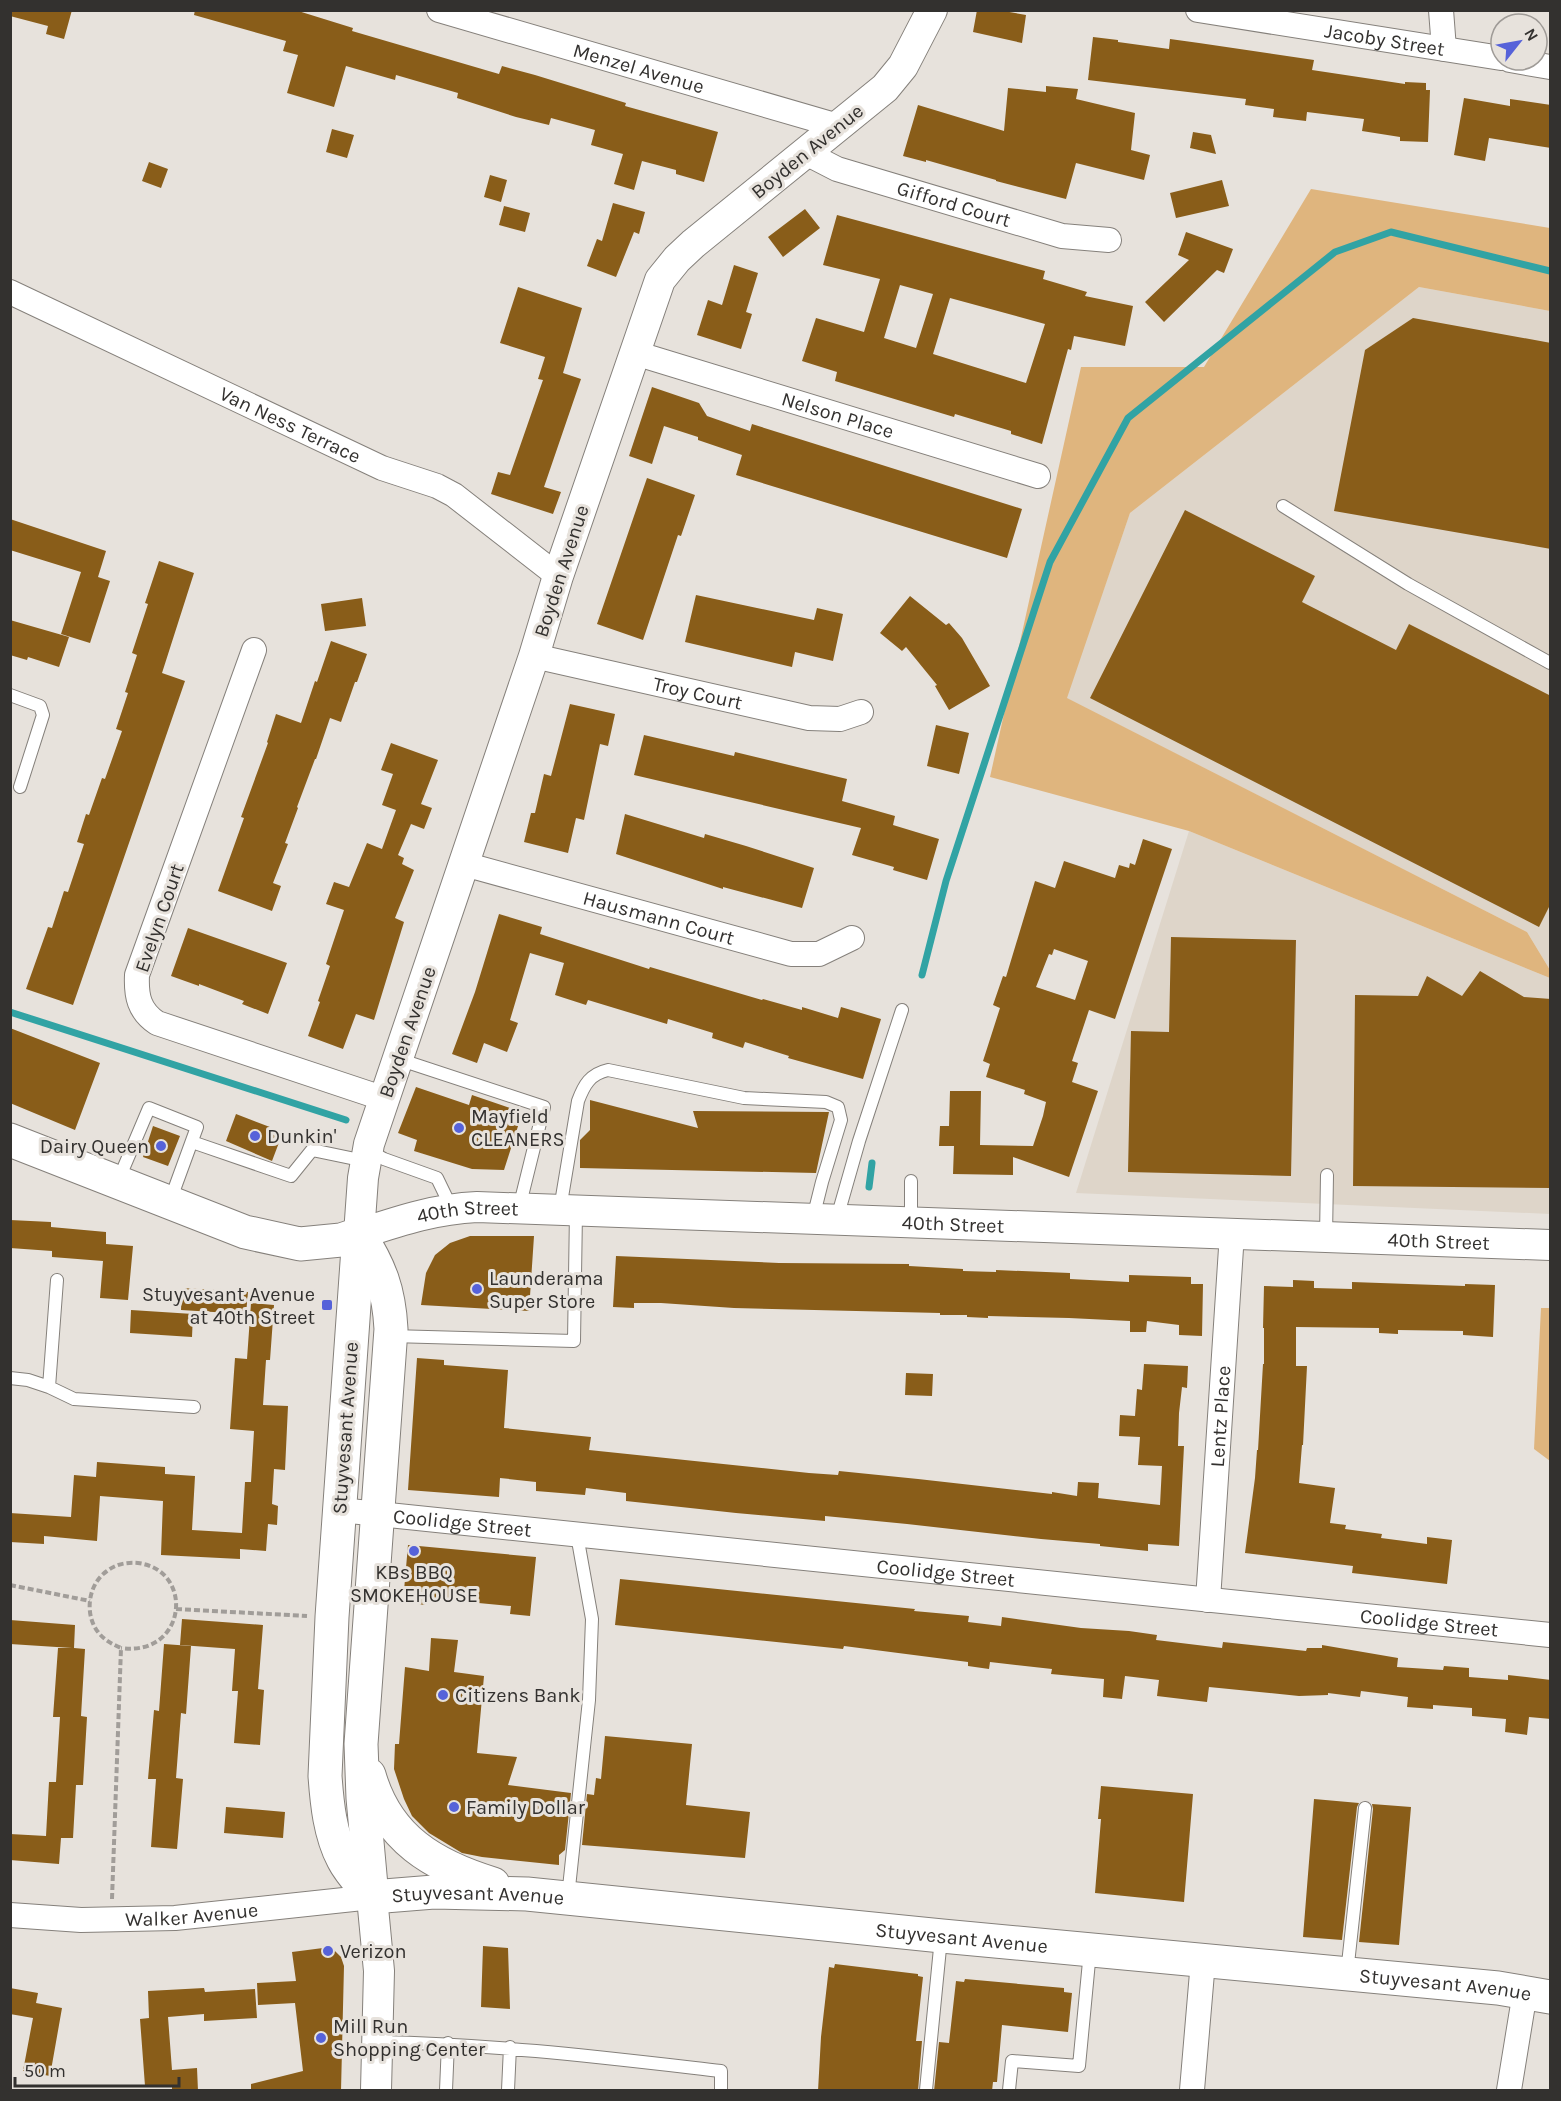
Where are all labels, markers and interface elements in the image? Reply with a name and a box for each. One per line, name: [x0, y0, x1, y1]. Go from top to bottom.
north arrow: [1489, 12, 1549, 72]
street label: Jacoby Street: [1323, 19, 1447, 61]
text: N: [1520, 25, 1543, 44]
street label: Menzel Avenue: [570, 39, 707, 98]
street label: Boyden Avenue: [747, 99, 868, 204]
street label: Gifford Court: [894, 176, 1014, 232]
street label: Van Ness Terrace: [216, 382, 364, 468]
street label: Nelson Place: [779, 387, 897, 443]
street label: Boyden Avenue: [529, 502, 594, 640]
street label: Troy Court: [651, 672, 745, 715]
street label: Evelyn Court: [130, 860, 189, 975]
street label: Hausmann Court: [580, 886, 737, 950]
street label: Boyden Avenue: [374, 963, 441, 1101]
place label: Mayfield CLEANERS: [471, 1105, 565, 1151]
marker: Mayfield CLEANERS: [452, 1121, 466, 1135]
place label: Dunkin': [267, 1125, 337, 1148]
marker: Dunkin': [248, 1129, 262, 1143]
place label: Dairy Queen: [40, 1135, 149, 1158]
marker: Dairy Queen: [154, 1139, 168, 1153]
street label: 40th Street: [414, 1196, 519, 1228]
street label: 40th Street: [901, 1211, 1005, 1238]
street label: 40th Street: [1387, 1228, 1491, 1255]
place label: Launderama Super Store: [489, 1267, 604, 1313]
marker: Launderama Super Store: [470, 1282, 484, 1296]
place label: Stuyvesant Avenue at 40th Street: [142, 1283, 315, 1329]
marker: Stuyvesant Avenue at 40th Street: [320, 1298, 334, 1312]
street label: Stuyvesant Avenue: [328, 1341, 363, 1515]
street label: Lentz Place: [1206, 1365, 1235, 1468]
street label: Coolidge Street: [392, 1505, 533, 1542]
marker: KBs BBQ SMOKEHOUSE: [407, 1544, 421, 1558]
street label: Coolidge Street: [875, 1555, 1016, 1592]
place label: KBs BBQ SMOKEHOUSE: [350, 1561, 478, 1607]
street label: Coolidge Street: [1359, 1604, 1500, 1642]
place label: Citizens Bank: [455, 1684, 581, 1707]
marker: Citizens Bank: [436, 1688, 450, 1702]
place label: Family Dollar: [466, 1796, 586, 1819]
marker: Family Dollar: [447, 1800, 461, 1814]
street label: Stuyvesant Avenue: [390, 1881, 565, 1910]
street label: Walker Avenue: [125, 1898, 259, 1931]
street label: Stuyvesant Avenue: [874, 1918, 1049, 1958]
place label: Verizon: [340, 1940, 407, 1963]
marker: Verizon: [321, 1944, 335, 1958]
street label: Stuyvesant Avenue: [1358, 1964, 1533, 2006]
place label: Mill Run Shopping Center: [333, 2015, 486, 2061]
marker: Mill Run Shopping Center: [314, 2031, 328, 2045]
scale bar: [15, 2050, 178, 2088]
text: 50 m: [24, 2060, 66, 2082]

